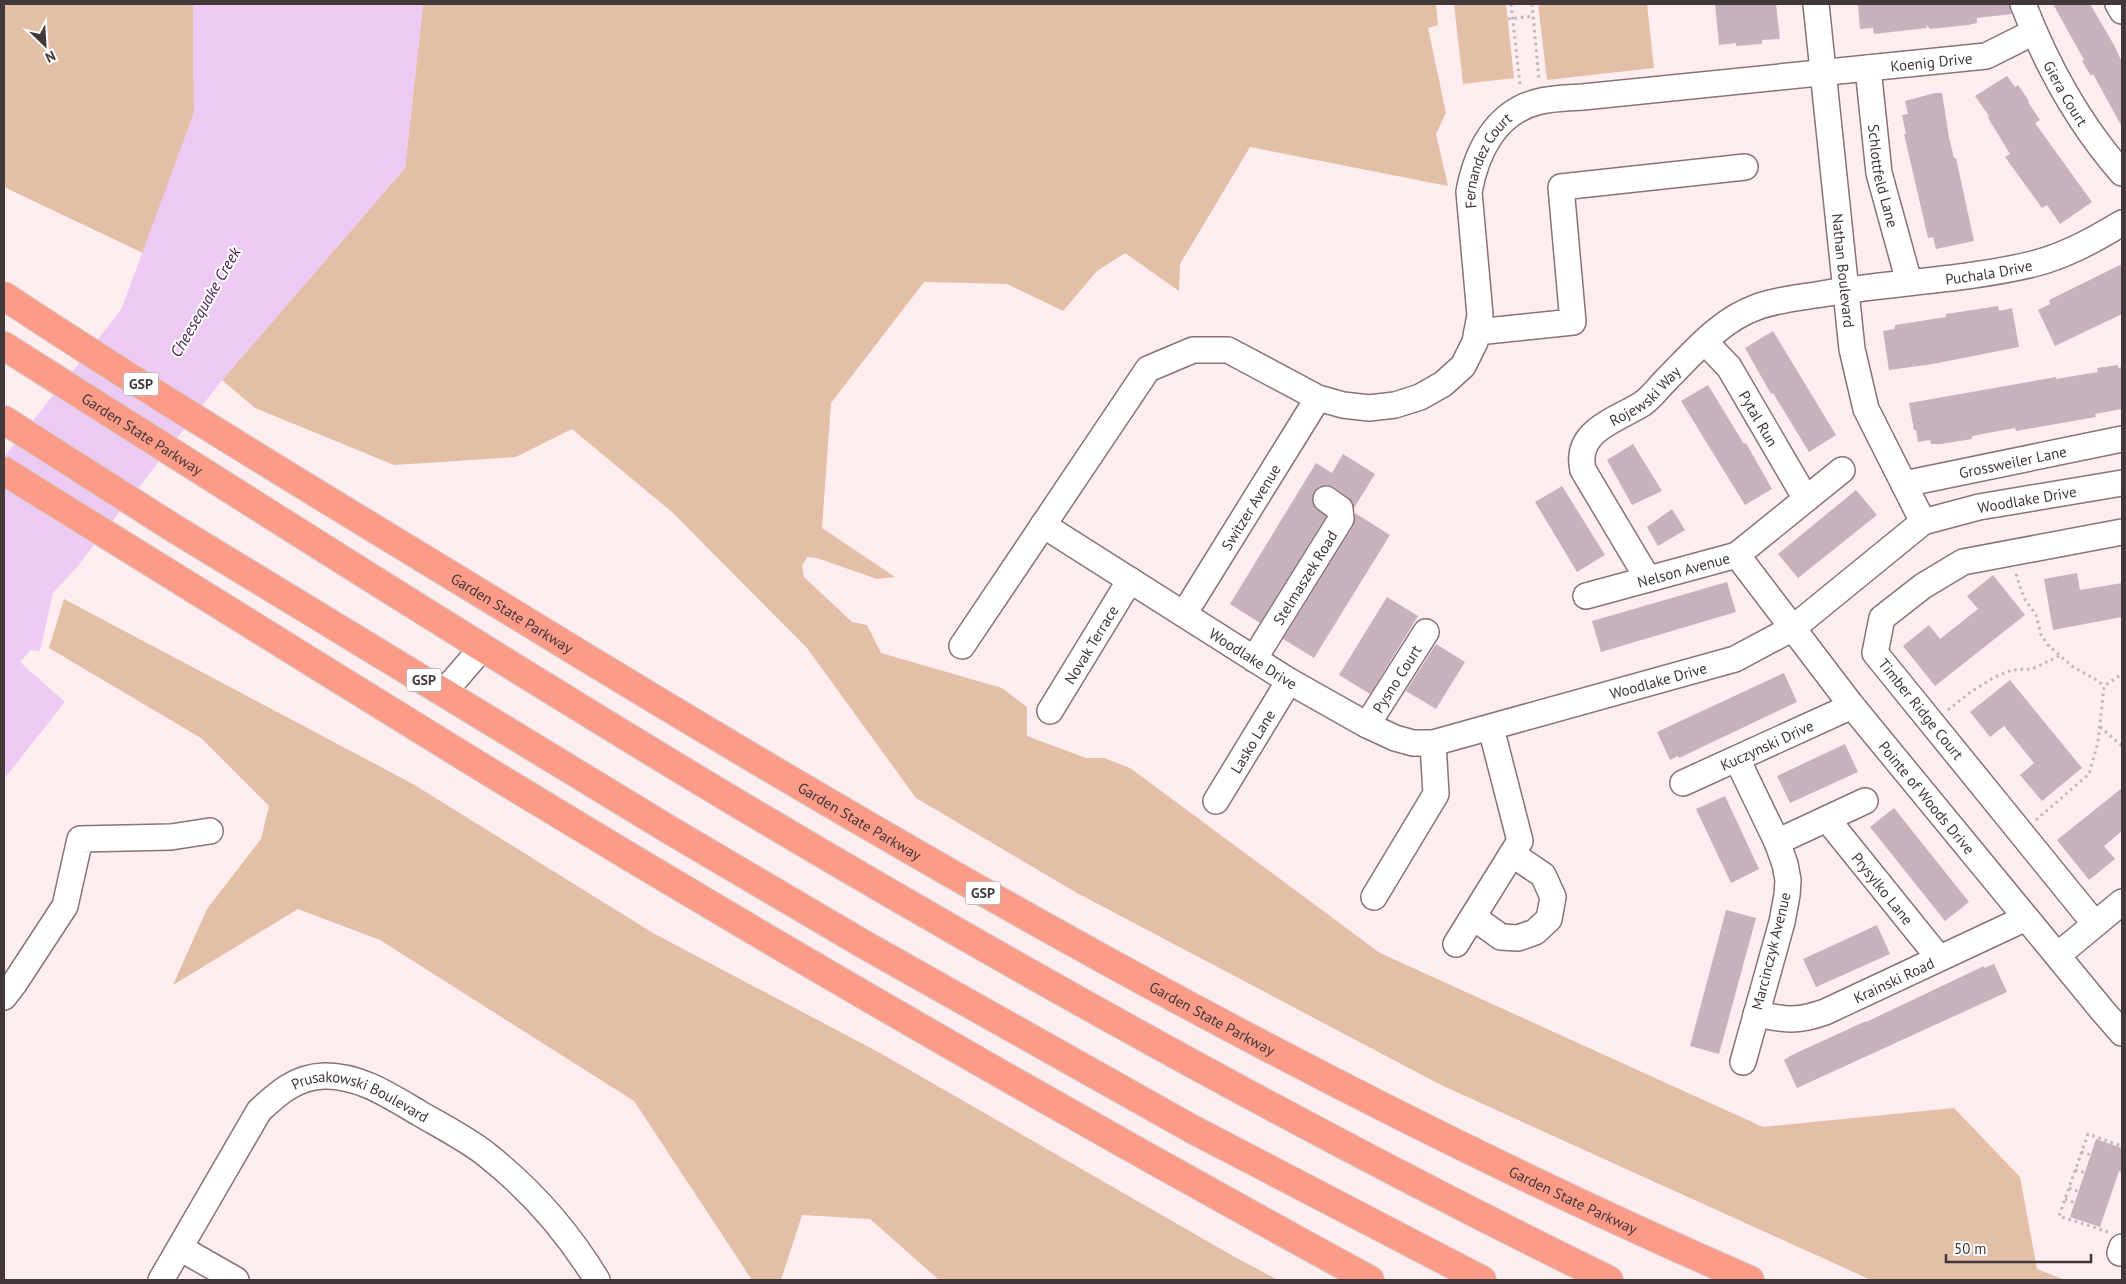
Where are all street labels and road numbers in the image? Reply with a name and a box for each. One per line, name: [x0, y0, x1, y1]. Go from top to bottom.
street label: Koenig Drive: [1890, 48, 1973, 75]
street label: Giera Court: [2040, 57, 2092, 129]
street label: Fernandez Court: [1459, 108, 1515, 209]
street label: Schlottfeld Lane: [1864, 123, 1903, 229]
street label: Nathan Boulevard: [1828, 212, 1859, 329]
street label: Puchala Drive: [1944, 255, 2034, 288]
street label: Rojewski Way: [1606, 362, 1684, 430]
road number: GSP: [124, 372, 158, 396]
street label: Pytal Run: [1735, 387, 1783, 450]
street label: Garden State Parkway: [78, 388, 207, 479]
street label: Grossweiler Lane: [1957, 441, 2068, 482]
street label: Switzer Avenue: [1217, 460, 1284, 553]
street label: Woodlake Drive: [1976, 481, 2078, 517]
street label: Stelmaszek Road: [1268, 527, 1341, 628]
street label: Nelson Avenue: [1635, 548, 1732, 591]
street label: Garden State Parkway: [448, 568, 577, 657]
street label: Novak Terrace: [1059, 602, 1122, 687]
street label: Woodlake Drive: [1206, 624, 1300, 693]
street label: Pysno Court: [1368, 641, 1425, 716]
street label: Timber Ridge Court: [1874, 655, 1968, 763]
street label: Woodlake Drive: [1607, 658, 1709, 703]
road number: GSP: [406, 668, 442, 692]
street label: Lasko Lane: [1226, 706, 1279, 777]
street label: Kuczynski Drive: [1717, 715, 1816, 774]
street label: Pointe of Woods Drive: [1875, 737, 1979, 858]
street label: Garden State Parkway: [795, 777, 925, 864]
street label: Prysylko Lane: [1848, 848, 1918, 928]
road number: GSP: [966, 881, 1000, 904]
street label: Marcinczyk Avenue: [1747, 890, 1795, 1012]
street label: Krainski Road: [1850, 953, 1937, 1007]
street label: Garden State Parkway: [1146, 977, 1279, 1059]
street label: Prusakowski Boulevard: [288, 1066, 432, 1126]
street label: Garden State Parkway: [1506, 1161, 1641, 1238]

